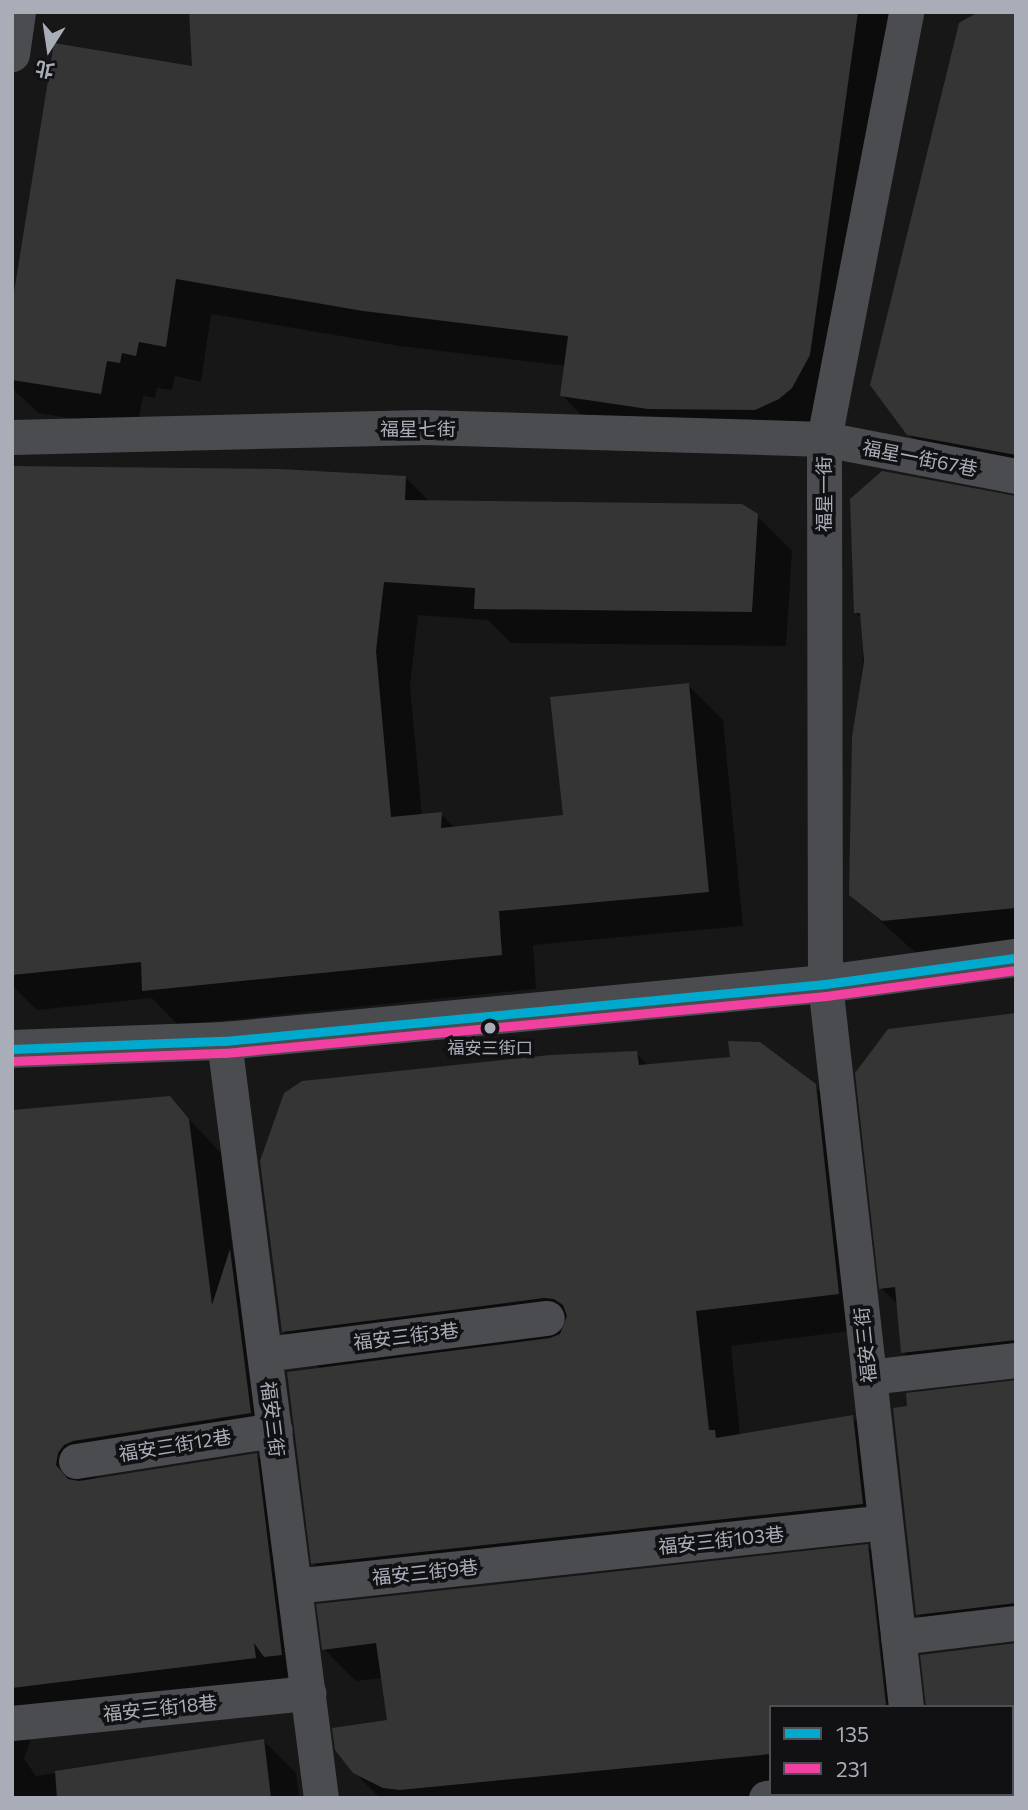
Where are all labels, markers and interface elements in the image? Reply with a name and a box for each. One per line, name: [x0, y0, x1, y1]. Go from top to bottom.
north arrow: [14, 14, 84, 84]
text: 北: [33, 57, 56, 83]
street label: 福星七街: [380, 418, 456, 440]
street label: 福星一街67巷: [861, 436, 979, 480]
street label: 福星一街: [813, 456, 835, 532]
marker: 福安三街口: [483, 1021, 497, 1035]
place label: 福安三街口: [448, 1038, 532, 1058]
street label: 福安三街: [850, 1306, 880, 1384]
street label: 福安三街3巷: [352, 1318, 460, 1354]
street label: 福安三街: [257, 1380, 289, 1458]
street label: 福安三街12巷: [117, 1425, 233, 1465]
street label: 福安三街103巷: [657, 1522, 785, 1558]
street label: 福安三街9巷: [371, 1555, 479, 1589]
street label: 福安三街18巷: [102, 1691, 218, 1725]
legend: [769, 1705, 1014, 1796]
text: 135: [836, 1721, 869, 1746]
text: 231: [836, 1756, 869, 1781]

